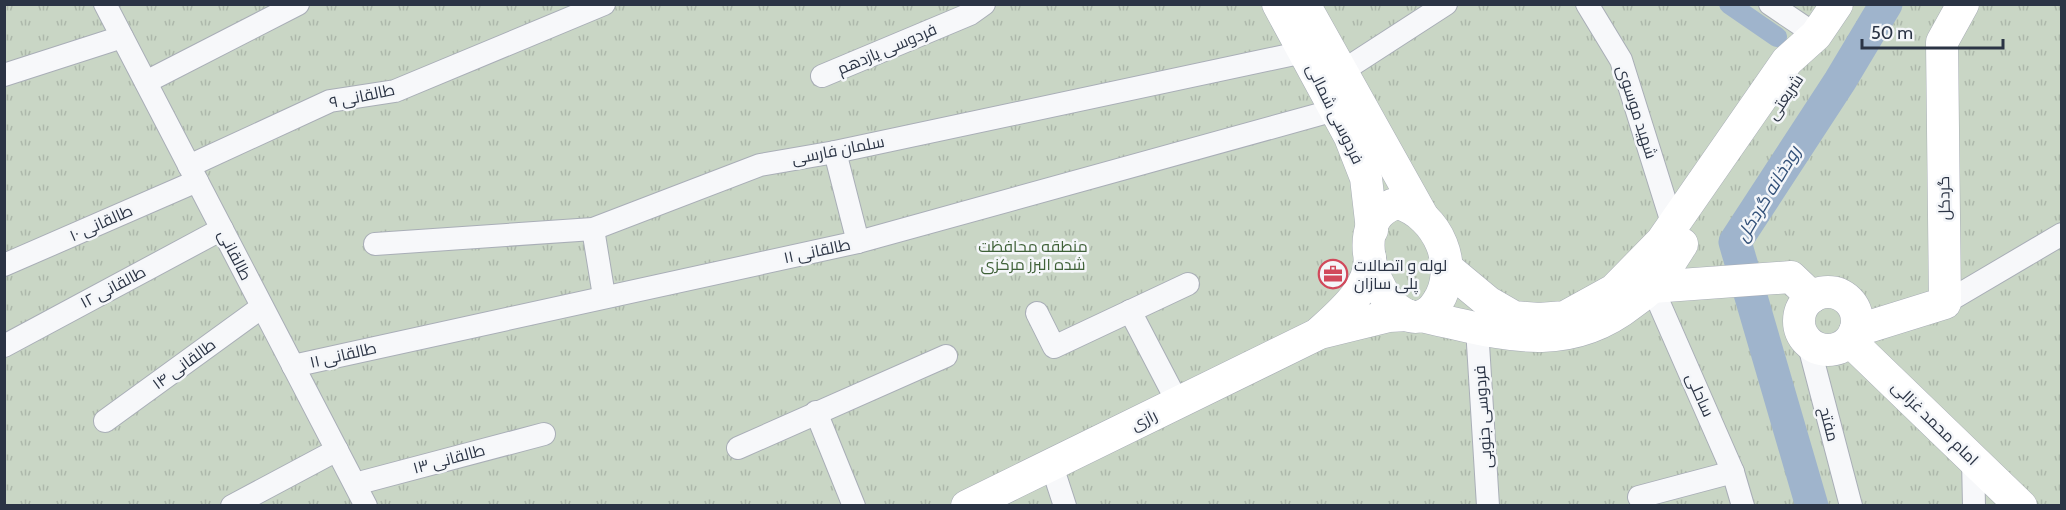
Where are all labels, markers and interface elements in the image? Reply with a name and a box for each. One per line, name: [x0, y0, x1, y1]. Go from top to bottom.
scale bar: [1862, 12, 2003, 50]
street label: فردوسی یازدهم: [834, 20, 940, 80]
text: 50 m: [1871, 22, 1913, 44]
street label: فردوسی شمالی: [1302, 61, 1367, 168]
street label: شهید موسوی: [1612, 63, 1661, 161]
street label: شریعتی: [1763, 71, 1808, 124]
street label: طالقانی ۹: [328, 80, 397, 113]
street label: سلمان فارسی: [790, 132, 886, 169]
water label: رودخانه گردکل: [1731, 141, 1806, 246]
street label: گردکل: [1934, 176, 1955, 220]
street label: طالقانی ۱۰: [67, 201, 136, 246]
street label: طالقانی: [213, 226, 256, 284]
street label: طالقانی ۱۱: [782, 235, 852, 268]
park label: منطقه محافظت شده البرز مرکزی: [978, 237, 1088, 275]
place label: لوله و اتصالات پلی سازان: [1354, 256, 1447, 295]
office icon: لوله و اتصالات پلی سازان: [1317, 258, 1349, 290]
street label: طالقانی ۱۲: [77, 262, 149, 313]
street label: طالقانی ۱۴: [149, 335, 220, 394]
street label: طالقانی ۱۱: [308, 338, 378, 373]
street label: فردوسی جنوبی: [1470, 365, 1497, 469]
street label: ساحلی: [1681, 370, 1718, 420]
street label: امام محمد غزالی: [1886, 377, 1982, 470]
street label: رازی: [1128, 405, 1161, 435]
street label: مفتح: [1813, 405, 1843, 444]
street label: طالقانی ۱۳: [411, 440, 487, 479]

